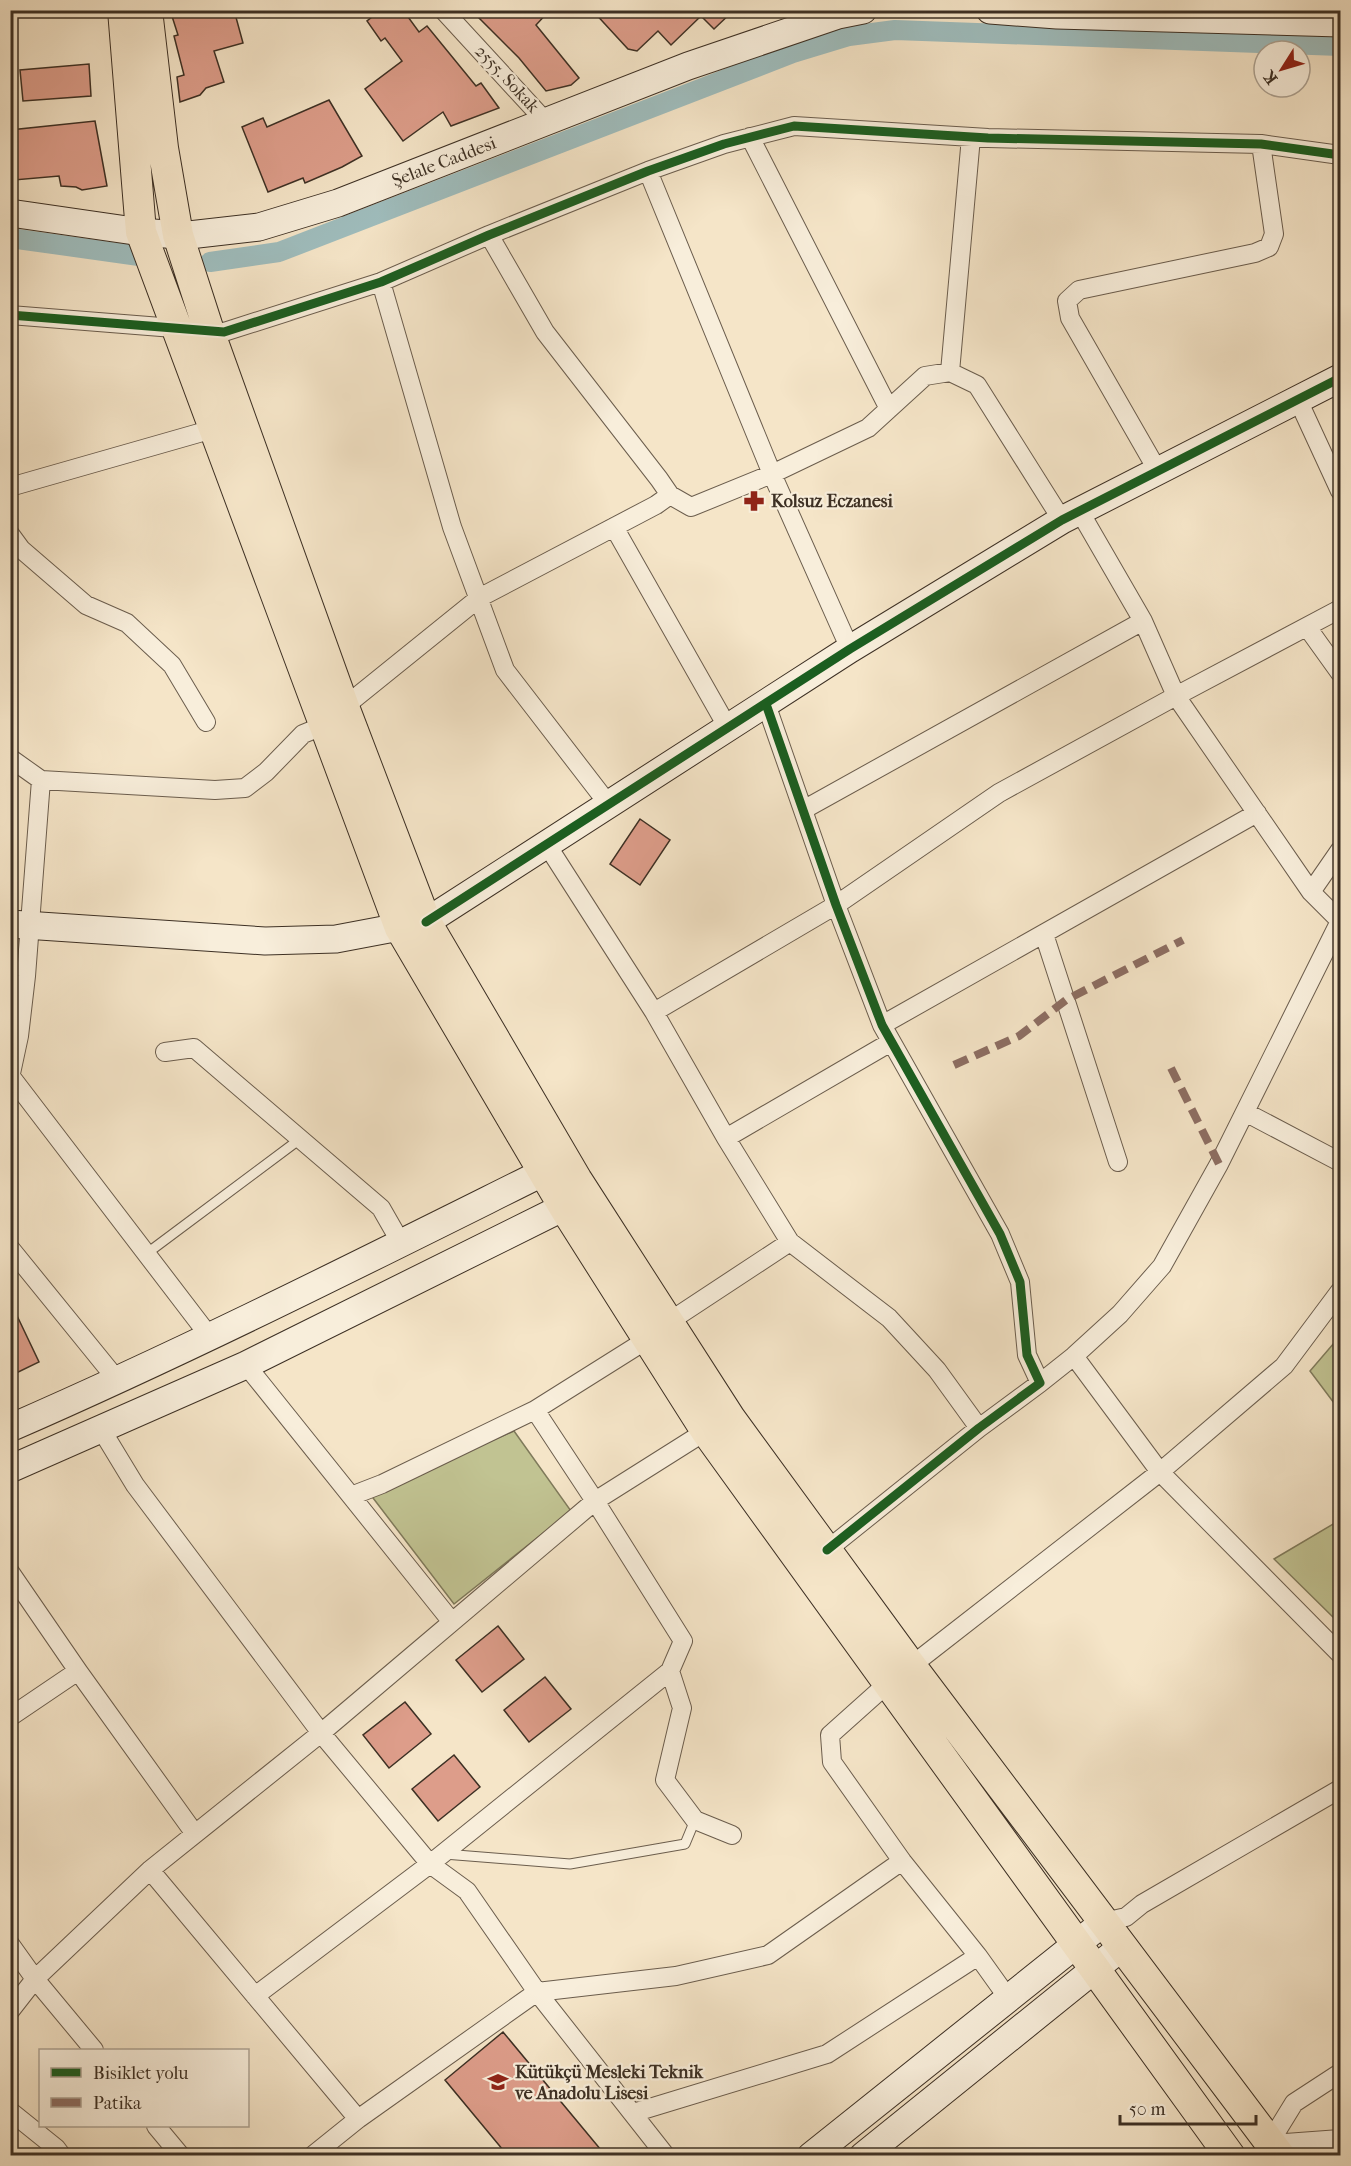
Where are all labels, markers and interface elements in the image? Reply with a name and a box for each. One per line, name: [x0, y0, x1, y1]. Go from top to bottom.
north arrow: [1252, 39, 1312, 99]
street label: 2555. Sokak: [470, 41, 544, 118]
text: K: [1259, 66, 1282, 88]
street label: Şelale Caddesi: [389, 132, 500, 192]
pharmacy icon: Kolsuz Eczanesi: [742, 489, 766, 513]
place label: Kolsuz Eczanesi: [771, 491, 894, 512]
legend: [39, 2049, 249, 2127]
place label: Kütükçü Mesleki Teknik ve Anadolu Lisesi: [514, 2062, 704, 2104]
text: Bisiklet yolu: [93, 2063, 189, 2084]
school or university icon: Kütükçü Mesleki Teknik ve Anadolu Lisesi: [486, 2070, 510, 2094]
scale bar: [1120, 2088, 1256, 2126]
text: Patika: [93, 2093, 142, 2114]
text: 50 m: [1129, 2099, 1166, 2120]

